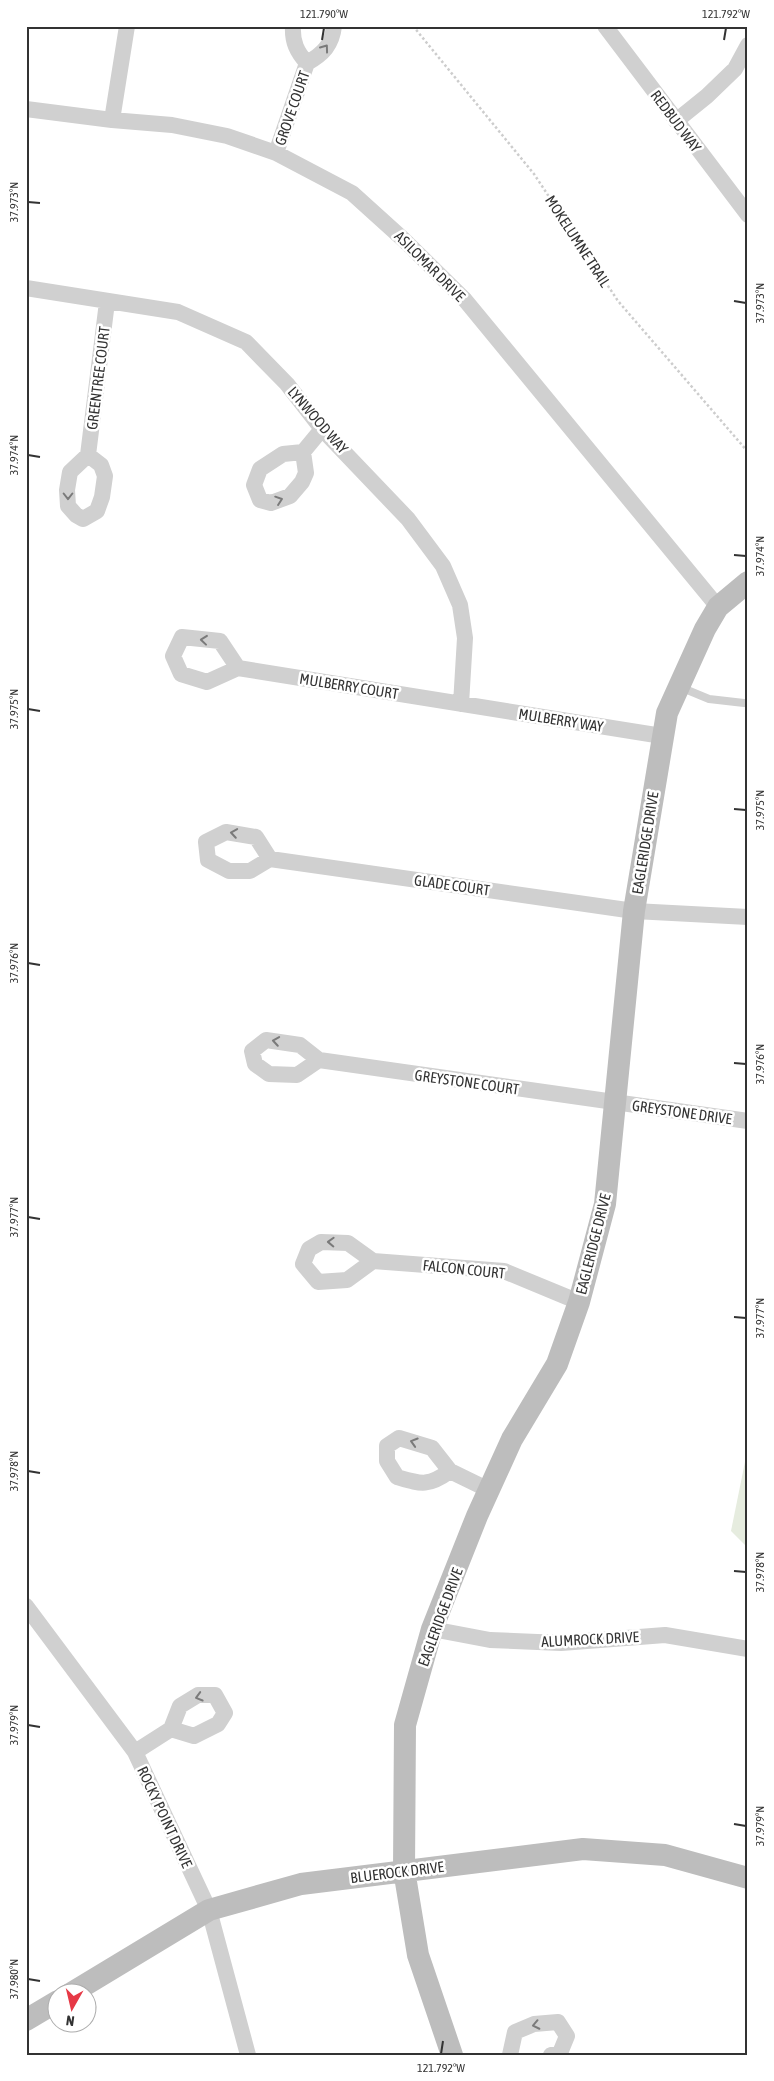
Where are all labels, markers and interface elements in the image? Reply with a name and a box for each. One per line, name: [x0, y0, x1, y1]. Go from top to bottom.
text: 121.790°W: [300, 7, 348, 21]
text: 121.792°W: [702, 7, 750, 21]
one-way arrow: [319, 44, 328, 54]
street label: GROVE COURT: [271, 68, 313, 148]
street label: REDBUD WAY: [647, 87, 705, 155]
text: 37.973°N: [7, 182, 21, 222]
street label: MOKELUMNE TRAIL: [542, 192, 614, 290]
street label: ASILOMAR DRIVE: [391, 227, 469, 305]
text: 37.973°N: [753, 283, 767, 323]
street label: GREENTREE COURT: [83, 325, 113, 431]
street label: LYNWOOD WAY: [284, 383, 352, 457]
text: 37.974°N: [7, 435, 21, 475]
one-way arrow: [63, 492, 73, 500]
one-way arrow: [274, 496, 283, 506]
text: 37.974°N: [753, 536, 767, 576]
one-way arrow: [199, 634, 207, 645]
street label: MULBERRY COURT: [298, 670, 400, 702]
text: 37.975°N: [7, 689, 21, 729]
street label: MULBERRY WAY: [517, 705, 605, 735]
street label: EAGLERIDGE DRIVE: [629, 790, 662, 895]
text: 37.975°N: [753, 790, 767, 830]
one-way arrow: [230, 829, 239, 839]
street label: GLADE COURT: [413, 871, 491, 899]
text: 37.976°N: [7, 943, 21, 983]
one-way arrow: [272, 1036, 280, 1047]
text: 37.976°N: [753, 1044, 767, 1084]
street label: GREYSTONE COURT: [414, 1066, 521, 1098]
street label: GREYSTONE DRIVE: [631, 1097, 734, 1128]
street label: EAGLERIDGE DRIVE: [572, 1191, 614, 1296]
text: 37.977°N: [7, 1197, 21, 1237]
one-way arrow: [326, 1237, 334, 1247]
street label: FALCON COURT: [422, 1256, 506, 1282]
text: 37.977°N: [753, 1298, 767, 1338]
one-way arrow: [410, 1438, 418, 1448]
text: 37.978°N: [7, 1451, 21, 1491]
text: 37.978°N: [753, 1552, 767, 1592]
street label: EAGLERIDGE DRIVE: [414, 1565, 466, 1669]
street label: ALUMROCK DRIVE: [541, 1628, 640, 1650]
one-way arrow: [195, 1692, 204, 1702]
text: 37.979°N: [7, 1705, 21, 1745]
street label: ROCKY POINT DRIVE: [134, 1764, 196, 1871]
text: 37.979°N: [753, 1806, 767, 1846]
street label: BLUEROCK DRIVE: [349, 1858, 445, 1886]
text: 37.980°N: [7, 1959, 21, 1999]
north arrow: [48, 1984, 98, 2034]
text: N: [65, 2012, 75, 2029]
one-way arrow: [532, 2019, 540, 2030]
text: 121.792°W: [417, 2061, 465, 2075]

